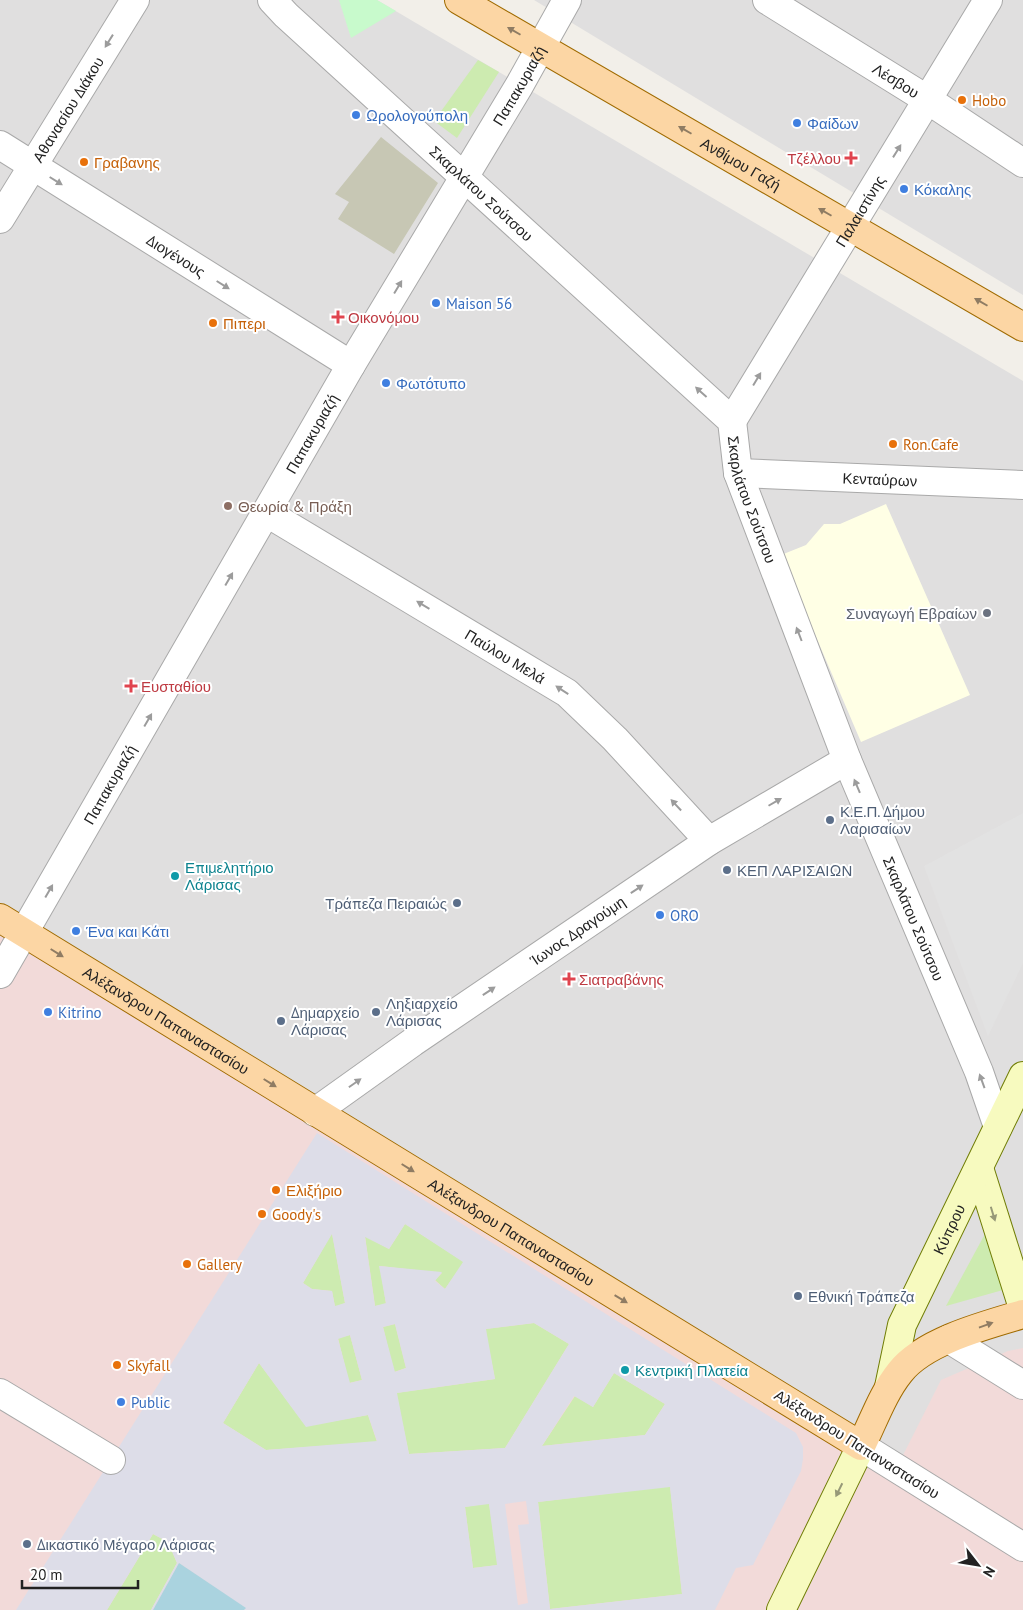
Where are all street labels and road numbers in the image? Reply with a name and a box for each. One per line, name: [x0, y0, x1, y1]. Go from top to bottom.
street label: Παπακυριαζή: [488, 42, 549, 129]
street label: Αθανασίου Διάκου: [28, 53, 107, 166]
street label: Λέσβου: [869, 59, 923, 102]
street label: Ανθίμου Γαζή: [698, 133, 784, 194]
street label: Σκαρλάτου Σούτσου: [426, 141, 537, 245]
street label: Παλαιστίνης: [831, 172, 889, 250]
street label: Διογένους: [143, 230, 209, 281]
street label: Παπακυριαζή: [281, 390, 342, 477]
street label: Σκαρλάτου Σούτσου: [724, 435, 781, 566]
street label: Κενταύρων: [842, 468, 918, 490]
street label: Παύλου Μελά: [462, 625, 549, 688]
street label: Παπακυριαζή: [79, 741, 140, 828]
street label: Σκαρλάτου Σούτσου: [879, 853, 949, 983]
street label: Ίωνος Δραγούμη: [525, 891, 629, 970]
street label: Αλέξανδρου Παπαναστασίου: [80, 962, 253, 1078]
street label: Αλέξανδρου Παπαναστασίου: [425, 1174, 598, 1290]
street label: Κύπρου: [928, 1201, 969, 1257]
street label: Αλέξανδρου Παπαναστασίου: [771, 1385, 943, 1503]

